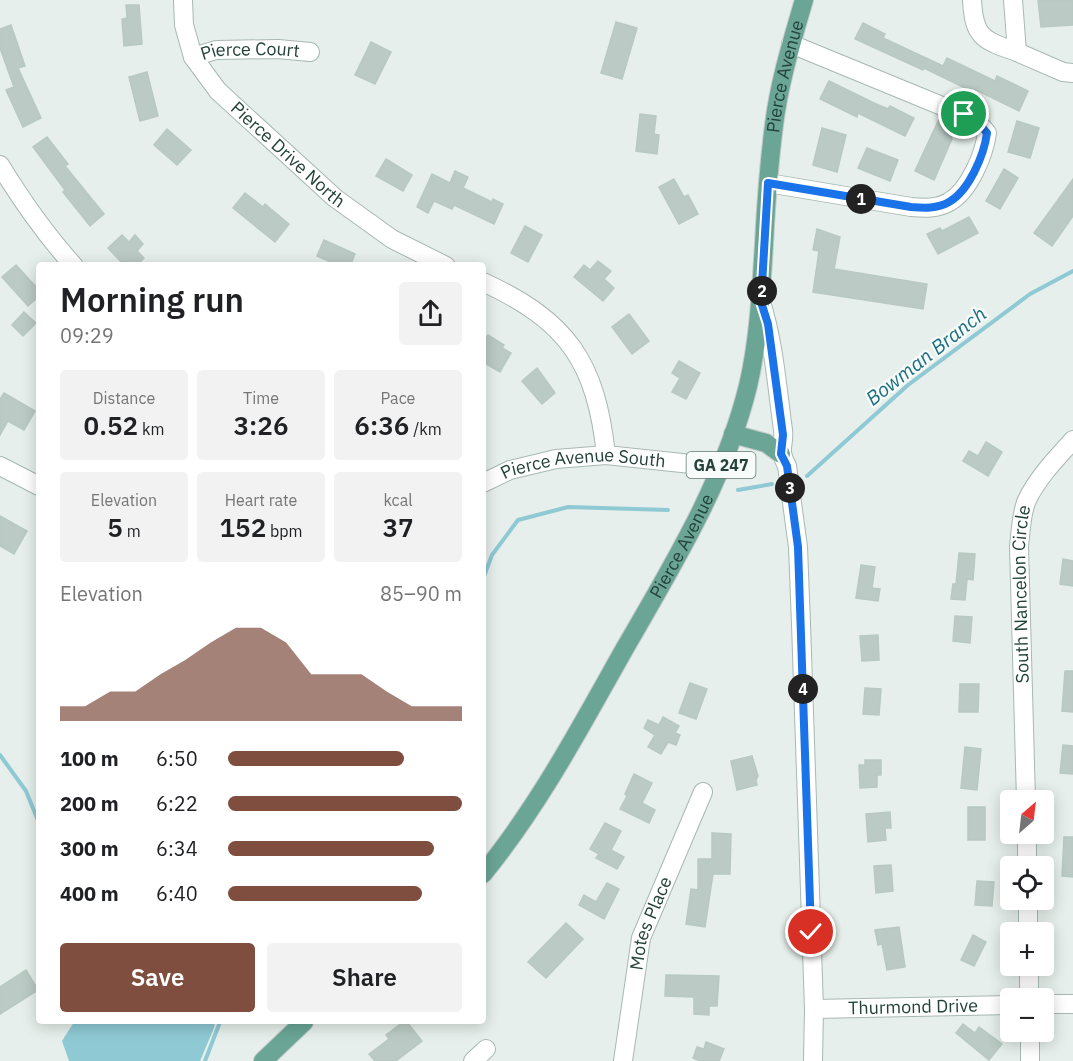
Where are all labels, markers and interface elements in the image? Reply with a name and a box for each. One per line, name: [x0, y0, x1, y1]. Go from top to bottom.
street label: Pierce Avenue: [761, 17, 809, 134]
street label: Pierce Court: [197, 37, 301, 65]
pin: [938, 88, 989, 139]
street label: Pierce Drive North: [226, 96, 350, 212]
icon: arrive: [947, 97, 980, 130]
pin: 1: [846, 184, 876, 214]
text: 1: [856, 189, 866, 209]
pin: 2: [747, 276, 777, 306]
text: Morning run: [60, 278, 244, 321]
text: 2: [757, 281, 767, 301]
button: share: [399, 282, 462, 345]
water label: Bowman Branch: [860, 300, 992, 411]
text: 09:29: [60, 322, 114, 349]
text: Distance: [93, 388, 155, 408]
text: Time: [243, 388, 279, 408]
text: Pace: [381, 388, 415, 408]
text: 0.52: [84, 408, 138, 442]
text: 3:26: [233, 408, 289, 442]
text: 6:36: [354, 408, 409, 442]
text: km: [138, 419, 164, 439]
text: /km: [409, 419, 442, 439]
street label: Pierce Avenue South: [496, 443, 667, 484]
road number: GA 247: [686, 452, 756, 478]
pin: 3: [775, 473, 805, 503]
text: 3: [785, 478, 795, 498]
text: Elevation: [91, 490, 157, 510]
text: Heart rate: [225, 490, 297, 510]
text: kcal: [383, 490, 413, 510]
street label: Pierce Avenue: [644, 490, 719, 602]
street label: South Nancelon Circle: [1006, 502, 1036, 684]
text: 5: [107, 510, 123, 544]
text: 152: [219, 510, 266, 544]
text: 37: [382, 510, 414, 544]
text: m: [123, 521, 141, 541]
text: bpm: [266, 521, 303, 541]
text: Elevation: [60, 580, 143, 607]
text: 85–90 m: [380, 580, 462, 607]
pin: 4: [788, 674, 818, 704]
text: 4: [798, 679, 808, 699]
text: 100 m: [60, 745, 119, 772]
text: 6:50: [156, 745, 198, 772]
text: 200 m: [60, 790, 119, 817]
text: 6:22: [156, 790, 198, 817]
north arrow: [1000, 790, 1054, 844]
map controls: [1000, 790, 1054, 1042]
text: 300 m: [60, 835, 119, 862]
text: 6:34: [156, 835, 198, 862]
button: locate: [1000, 856, 1054, 910]
street label: Motes Place: [624, 873, 677, 972]
text: 400 m: [60, 880, 119, 907]
text: 6:40: [156, 880, 198, 907]
pin: [785, 906, 836, 957]
icon: check: [794, 915, 827, 948]
button: +: [1000, 922, 1054, 976]
button: Save: [60, 943, 255, 1012]
button: Share: [267, 943, 462, 1012]
button: −: [1000, 988, 1054, 1042]
street label: Thurmond Drive: [848, 994, 978, 1019]

